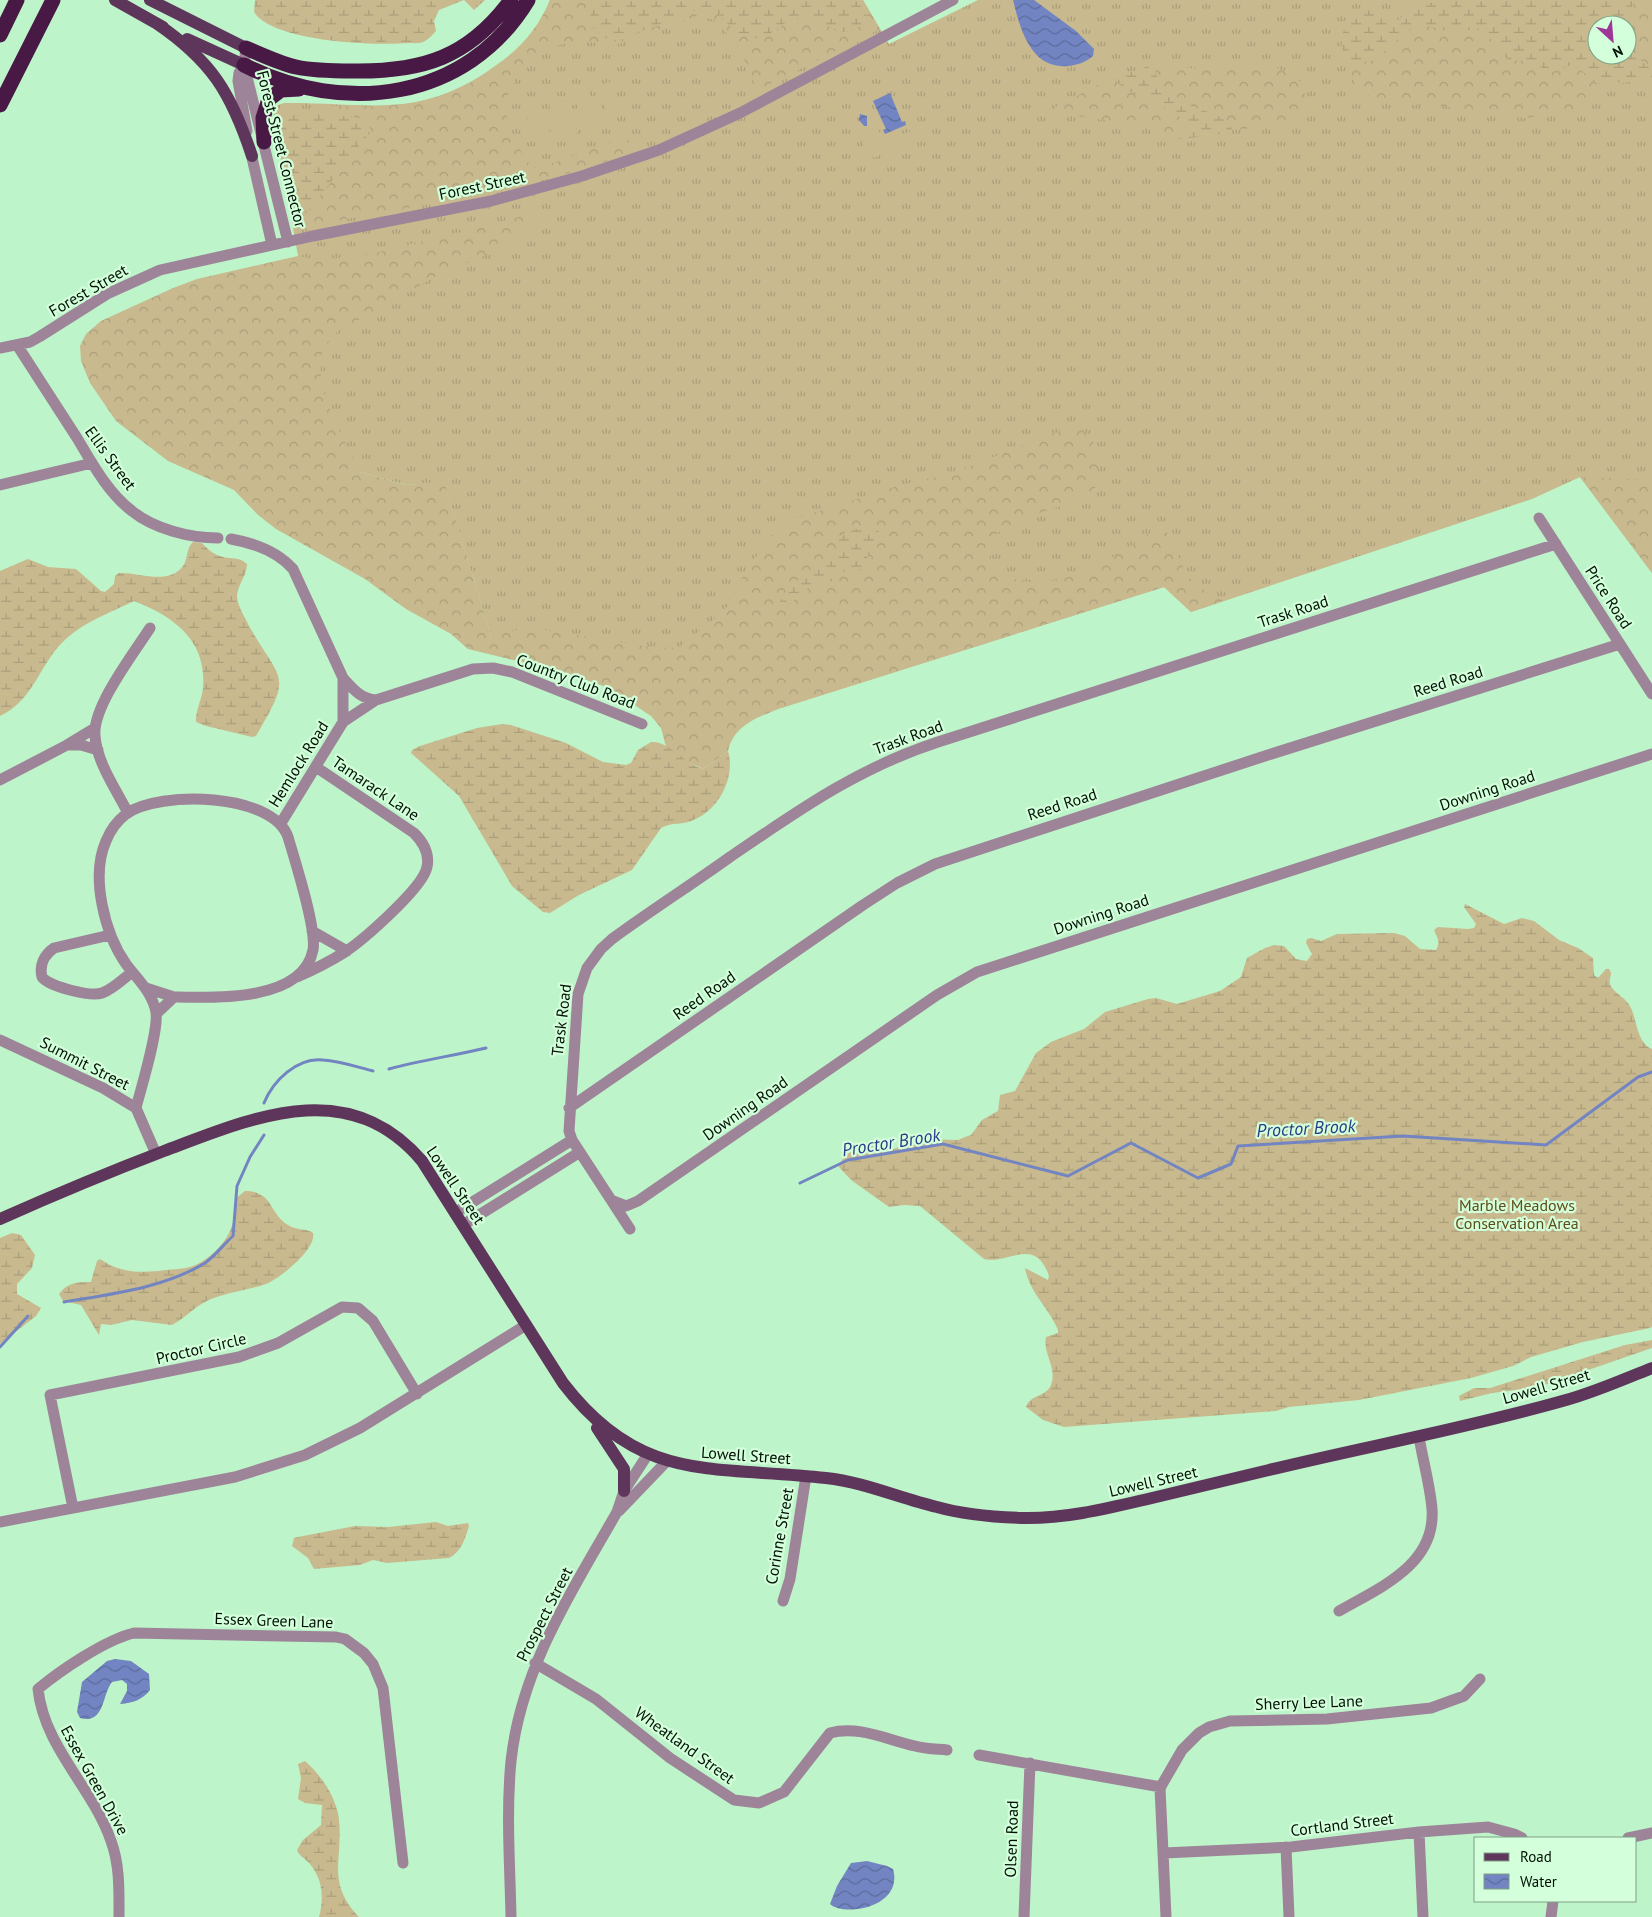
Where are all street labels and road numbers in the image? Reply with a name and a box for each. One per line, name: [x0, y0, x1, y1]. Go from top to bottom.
street label: Forest Street Connector: [253, 68, 311, 230]
street label: Forest Street: [437, 166, 528, 204]
street label: Forest Street: [45, 259, 131, 321]
street label: Ellis Street: [81, 422, 141, 494]
street label: Price Road: [1581, 562, 1637, 632]
street label: Trask Road: [1255, 590, 1331, 632]
street label: Country Club Road: [514, 649, 638, 713]
street label: Reed Road: [1411, 661, 1485, 701]
street label: Trask Road: [870, 715, 946, 759]
street label: Hemlock Road: [264, 717, 332, 811]
street label: Tamarack Lane: [329, 752, 423, 824]
street label: Downing Road: [1437, 765, 1537, 815]
street label: Reed Road: [1025, 783, 1099, 825]
street label: Downing Road: [1051, 889, 1151, 939]
street label: Reed Road: [669, 966, 739, 1024]
street label: Trask Road: [547, 983, 575, 1057]
street label: Summit Street: [37, 1032, 134, 1094]
street label: Downing Road: [699, 1071, 791, 1145]
street label: Lowell Street: [423, 1142, 490, 1228]
street label: Proctor Circle: [154, 1328, 248, 1368]
street label: Lowell Street: [1500, 1364, 1593, 1408]
street label: Lowell Street: [700, 1442, 792, 1468]
street label: Lowell Street: [1107, 1461, 1200, 1501]
street label: Corinne Street: [761, 1486, 797, 1586]
street label: Prospect Street: [512, 1563, 577, 1665]
street label: Essex Green Lane: [214, 1608, 334, 1632]
street label: Sherry Lee Lane: [1255, 1690, 1363, 1714]
street label: Wheatland Street: [631, 1702, 739, 1788]
street label: Essex Green Drive: [57, 1722, 133, 1838]
street label: Olsen Road: [1000, 1800, 1022, 1878]
street label: Cortland Street: [1289, 1808, 1395, 1840]

